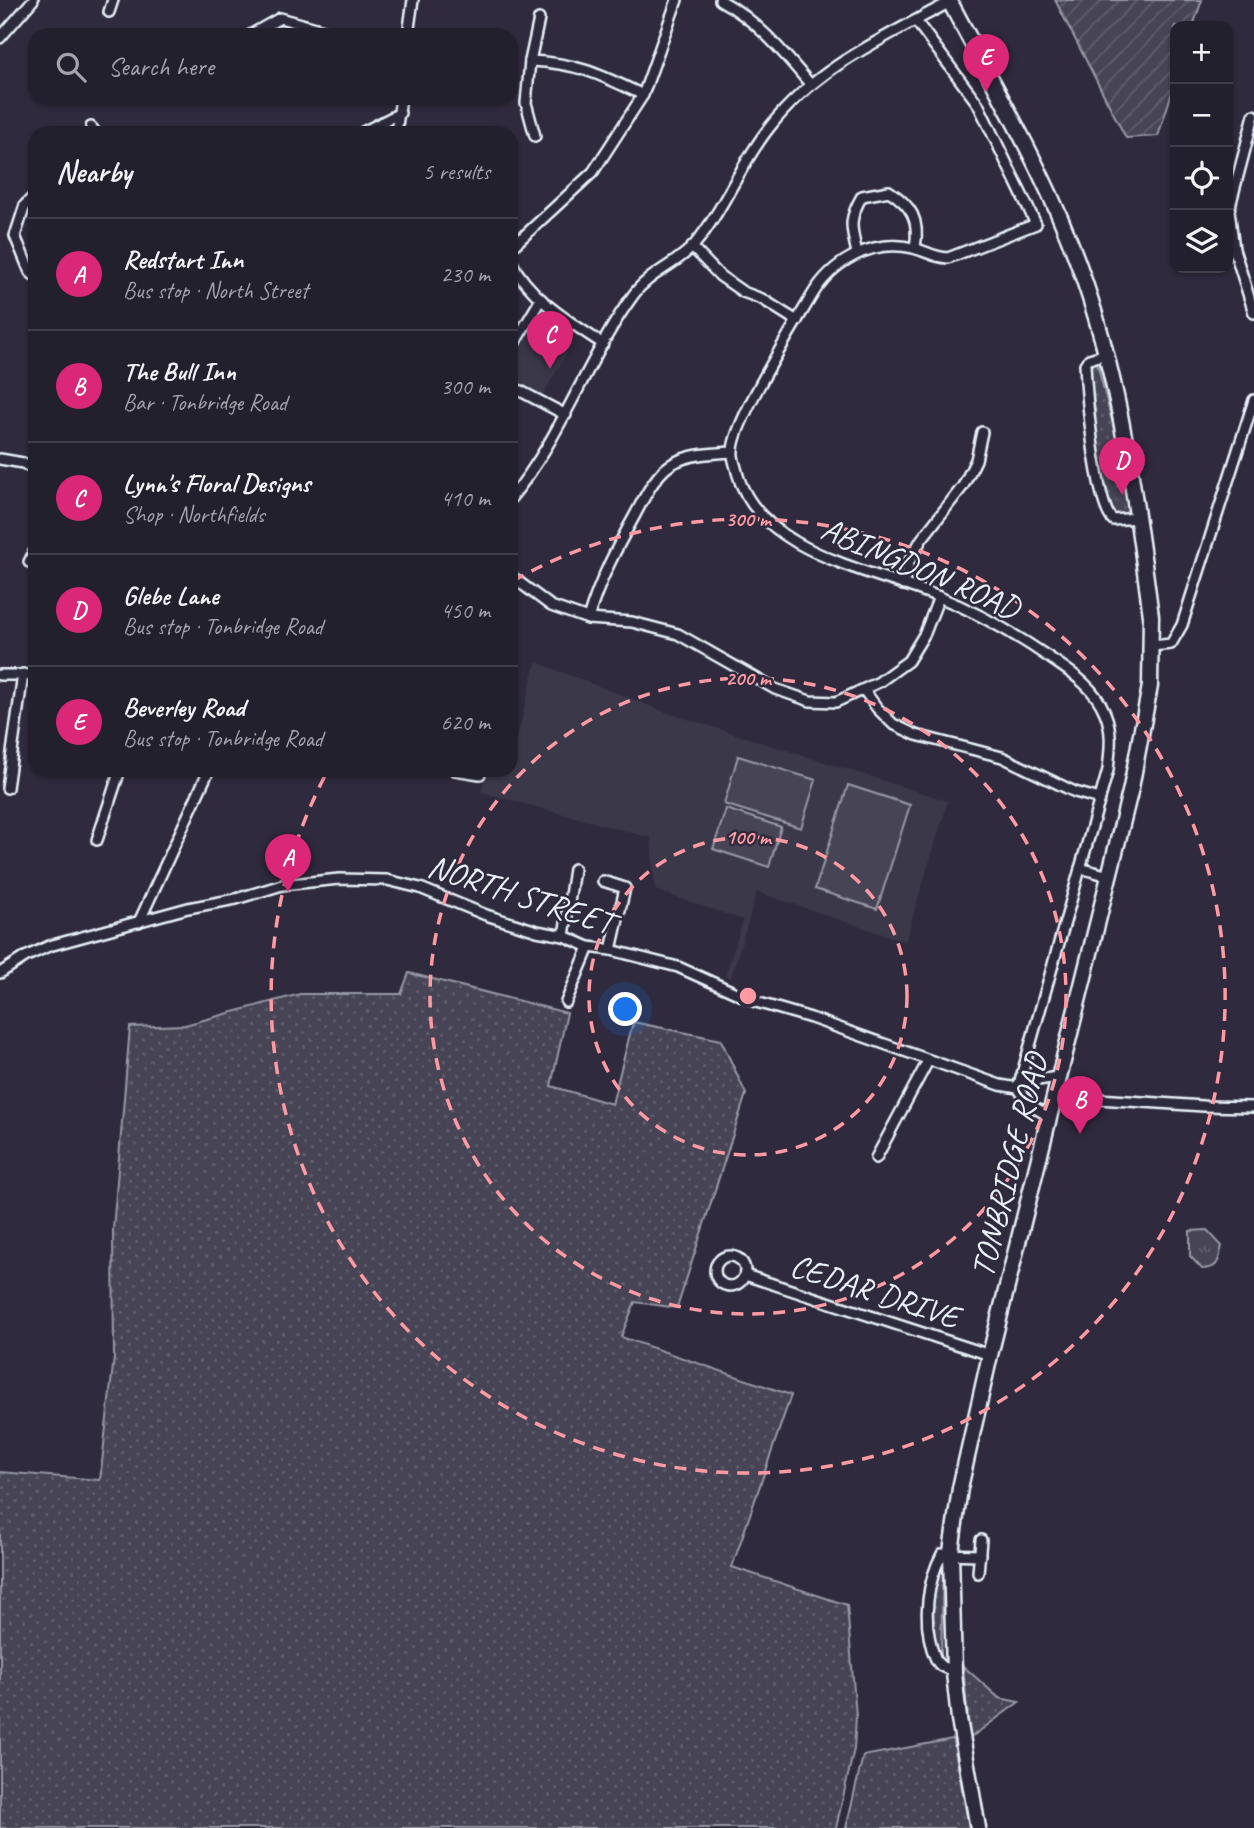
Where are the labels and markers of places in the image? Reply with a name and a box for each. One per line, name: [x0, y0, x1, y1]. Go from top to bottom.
pin: E: [963, 34, 1009, 92]
pin: C: [527, 311, 573, 369]
pin: D: [1099, 437, 1145, 495]
pin: A: [265, 834, 311, 892]
centre of rings: [736, 984, 760, 1008]
pin: B: [1057, 1076, 1103, 1134]

